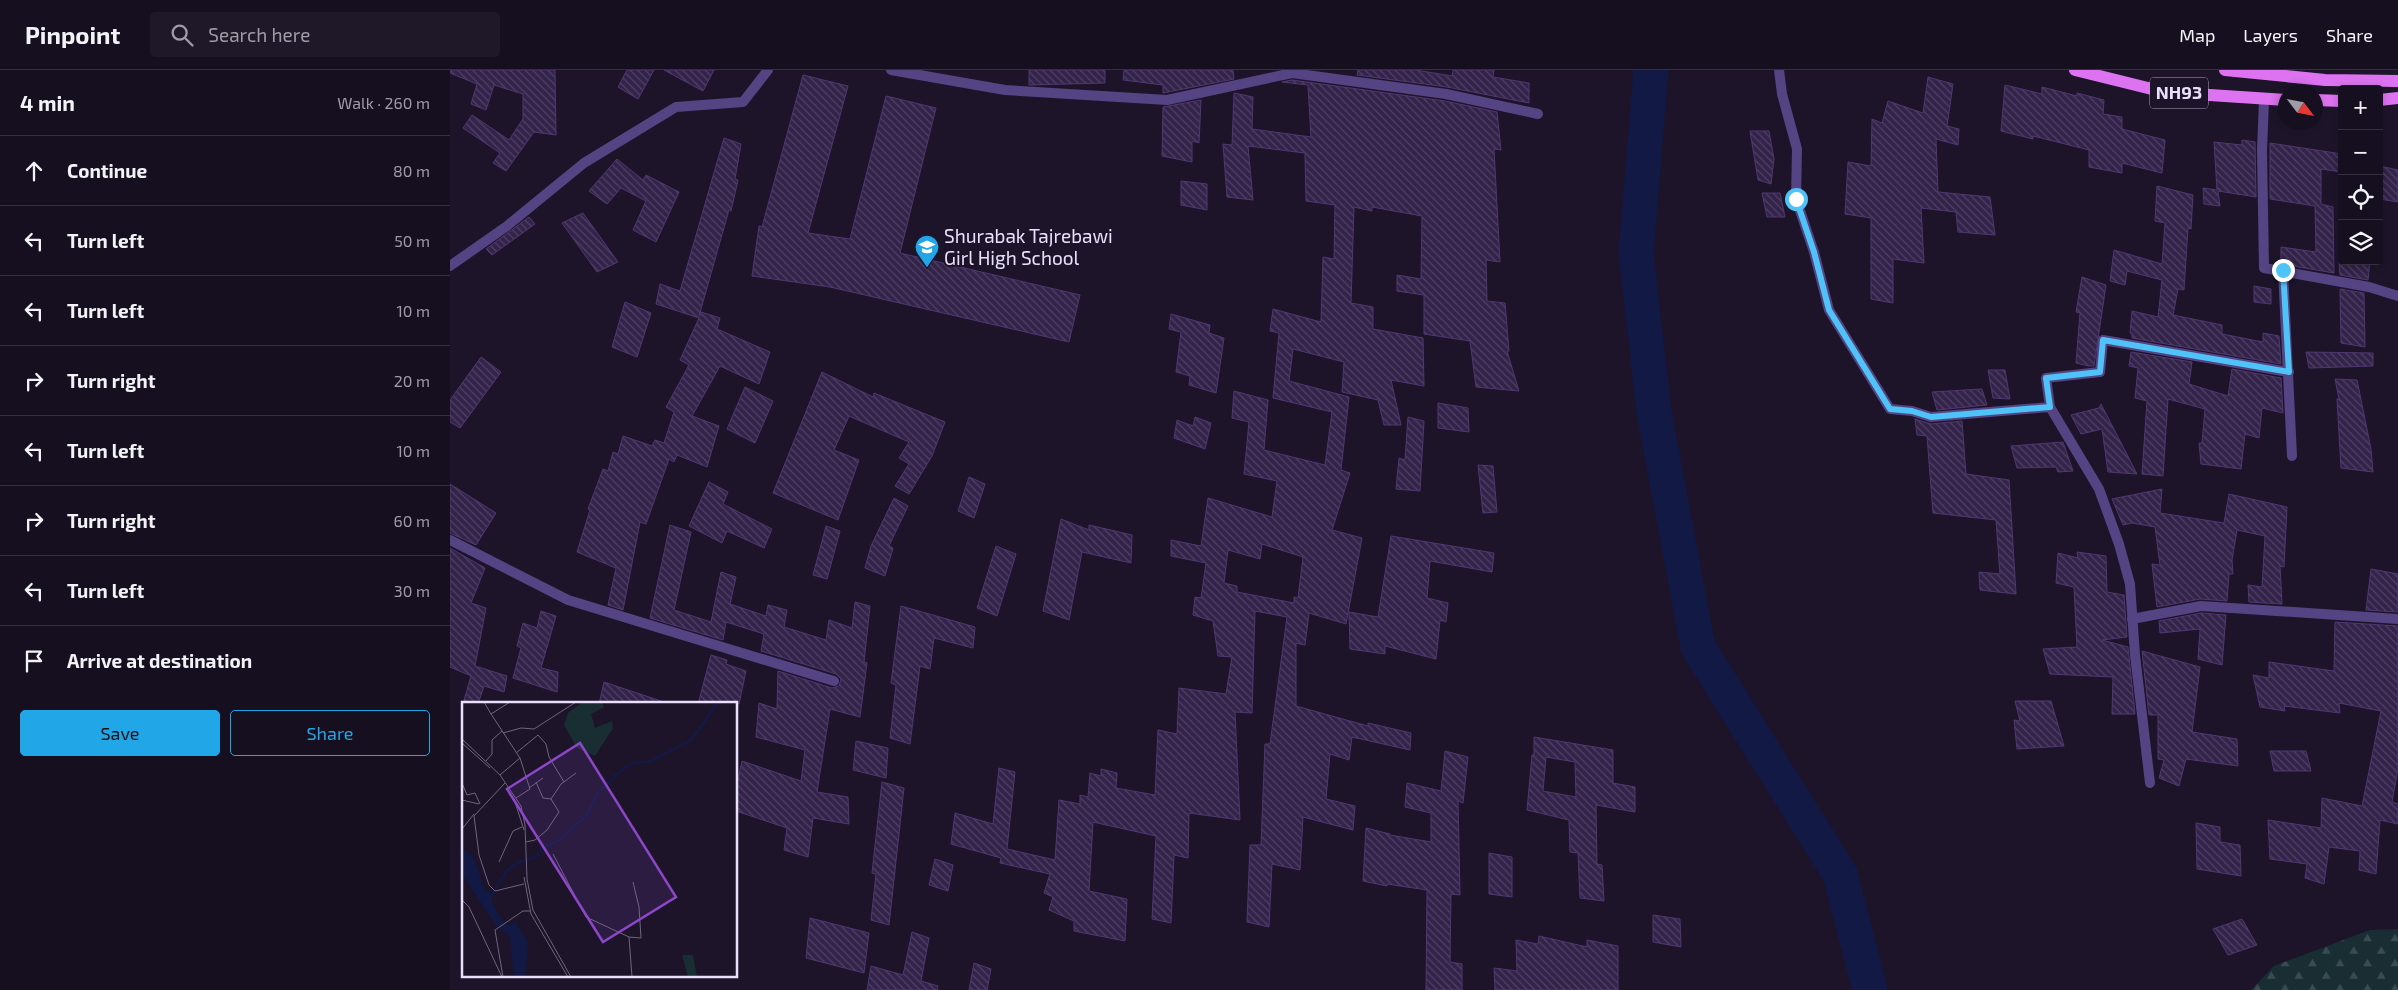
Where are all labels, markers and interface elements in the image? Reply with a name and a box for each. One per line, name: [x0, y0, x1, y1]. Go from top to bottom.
search box: [150, 12, 500, 57]
text: Pinpoint: [25, 20, 120, 49]
icon: search: [168, 21, 196, 49]
text: Search here: [208, 23, 310, 46]
text: Map: [2179, 24, 2215, 46]
text: Layers: [2243, 24, 2298, 46]
text: Share: [2326, 24, 2373, 46]
road number: NH93: [2150, 77, 2208, 108]
north arrow: [2278, 85, 2323, 130]
map controls: [2338, 85, 2383, 265]
button: +: [2338, 85, 2383, 130]
text: 4 min: [20, 90, 75, 115]
text: Walk · 260 m: [337, 93, 430, 112]
button: −: [2338, 130, 2383, 175]
icon: ahead: [20, 157, 48, 185]
text: Continue: [67, 159, 147, 182]
text: 80 m: [393, 161, 430, 180]
button: locate: [2338, 175, 2383, 220]
route start: [1785, 188, 1808, 211]
button: layers: [2338, 220, 2383, 265]
place label: Shurabak Tajrebawi Girl High School: [944, 224, 1113, 269]
icon: left: [20, 227, 48, 255]
text: Turn left: [67, 229, 144, 252]
text: 50 m: [394, 231, 430, 250]
school or university icon: Shurabak Tajrebawi Girl High School: [914, 234, 940, 268]
route end: [2272, 259, 2295, 282]
icon: left: [20, 297, 48, 325]
text: Turn left: [67, 299, 144, 322]
text: 10 m: [396, 301, 430, 320]
icon: right: [20, 367, 48, 395]
text: Turn right: [67, 369, 155, 392]
text: 20 m: [394, 371, 430, 390]
icon: left: [20, 437, 48, 465]
text: Turn left: [67, 439, 144, 462]
text: 10 m: [396, 441, 430, 460]
icon: right: [20, 507, 48, 535]
text: Turn right: [67, 509, 155, 532]
text: 60 m: [394, 511, 430, 530]
icon: left: [20, 577, 48, 605]
text: Turn left: [67, 579, 144, 602]
text: 30 m: [394, 581, 430, 600]
icon: arrive: [20, 647, 48, 675]
text: Arrive at destination: [67, 649, 252, 672]
inset map: [462, 702, 738, 978]
button: Save: [20, 710, 220, 756]
button: Share: [230, 710, 430, 756]

